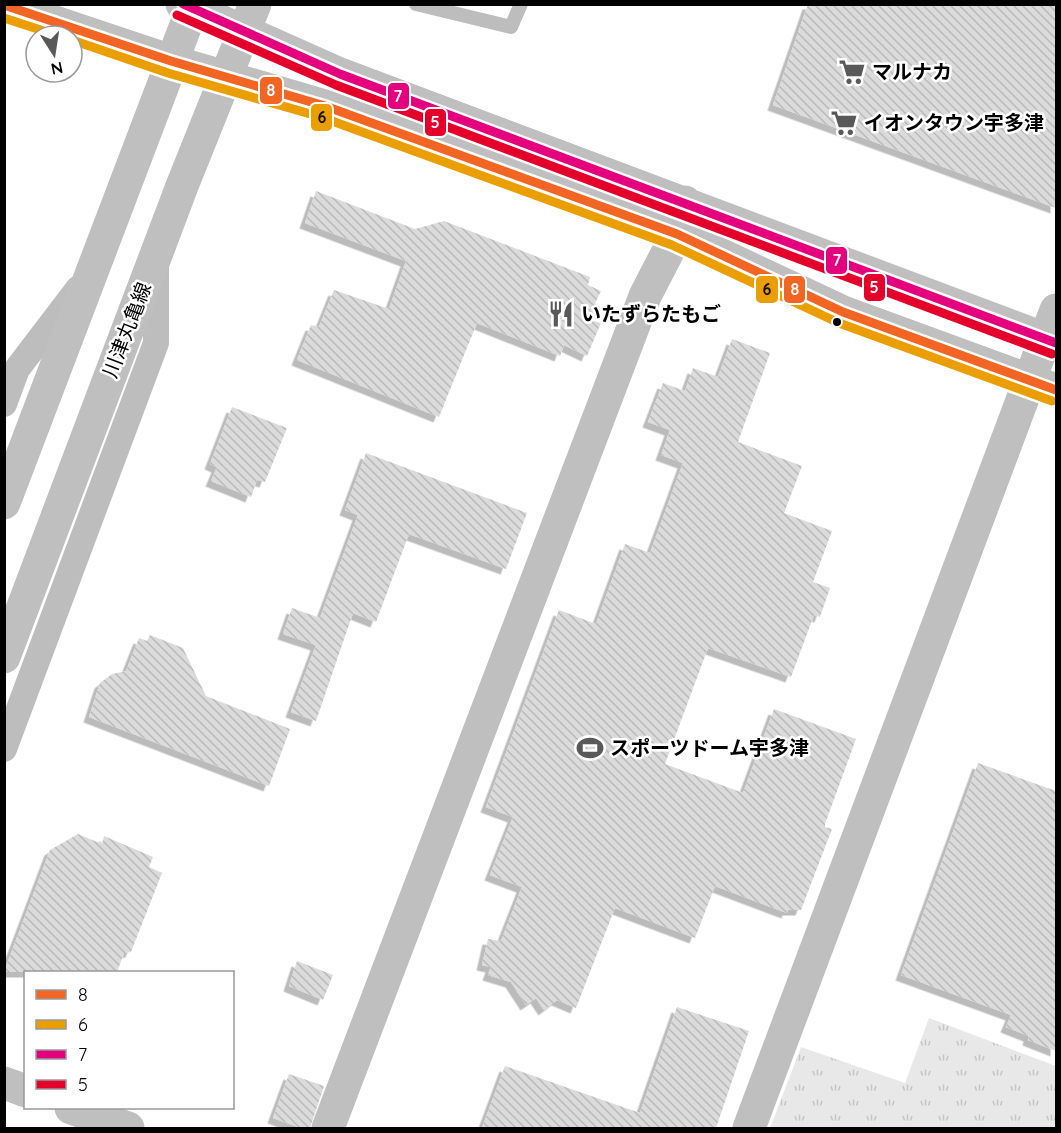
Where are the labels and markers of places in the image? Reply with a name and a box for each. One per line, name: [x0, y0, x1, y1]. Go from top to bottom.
supermarket icon: マルナカ: [837, 57, 867, 87]
place label: マルナカ: [872, 59, 952, 84]
supermarket icon: イオンタウン宇多津: [829, 108, 859, 138]
place label: イオンタウン宇多津: [864, 110, 1044, 135]
restaurant icon: いたずらたもご: [546, 299, 576, 329]
place label: いたずらたもご: [581, 301, 721, 326]
unlabelled marker: [831, 316, 843, 328]
sports icon: スポーツドーム宇多津: [575, 733, 605, 763]
place label: スポーツドーム宇多津: [610, 735, 809, 760]

